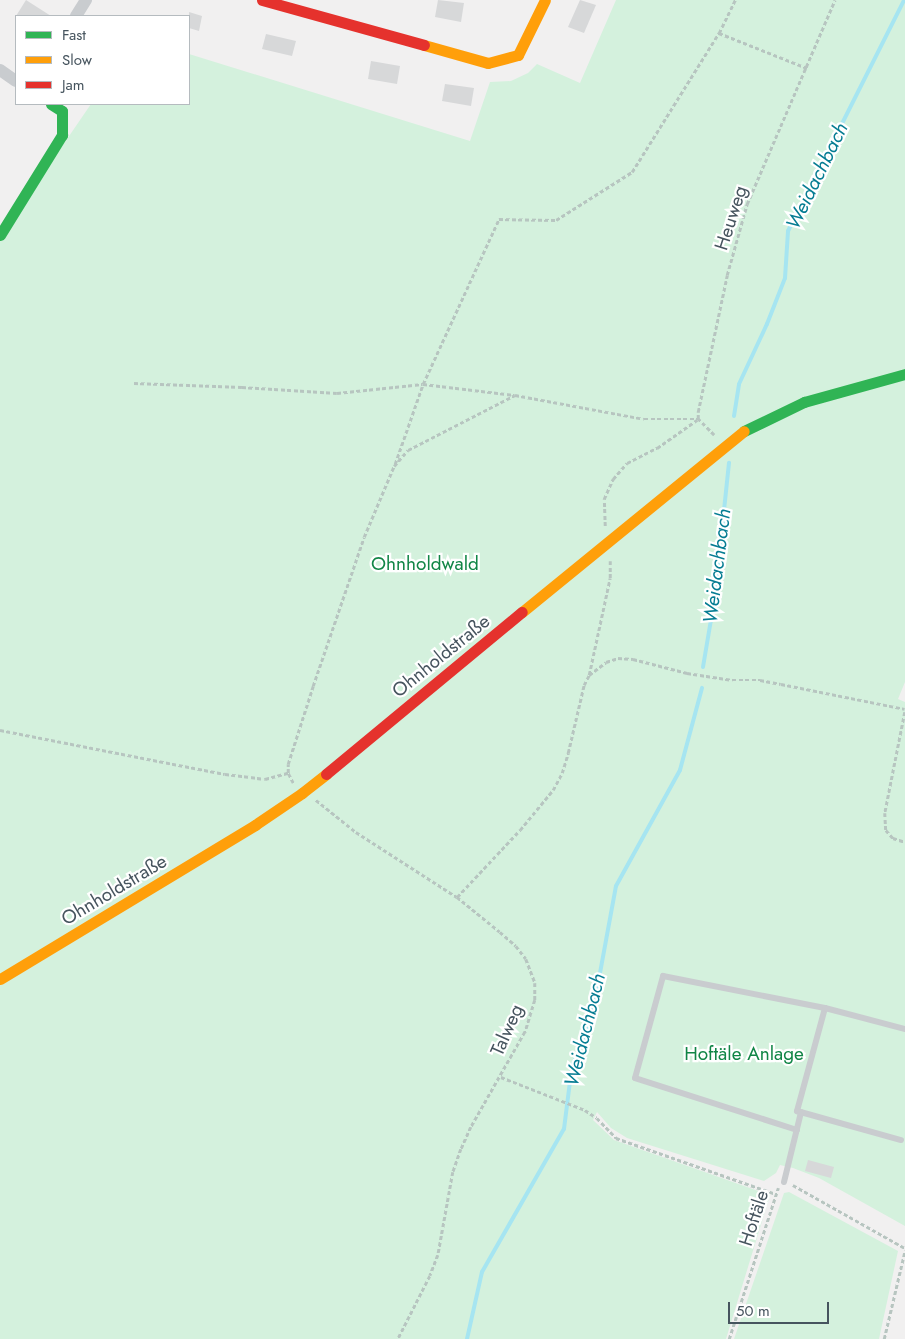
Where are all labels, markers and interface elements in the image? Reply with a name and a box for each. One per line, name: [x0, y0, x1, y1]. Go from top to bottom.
legend: [15, 15, 190, 105]
text: Fast: [62, 24, 86, 46]
text: Slow: [62, 49, 92, 71]
text: Jam: [62, 74, 85, 96]
water label: Weidachbach: [781, 119, 853, 233]
street label: Heuweg: [710, 183, 752, 253]
water label: Weidachbach: [698, 507, 736, 625]
park label: Ohnholdwald: [371, 553, 479, 575]
street label: Ohnholdstraße: [388, 610, 494, 702]
street label: Ohnholdstraße: [57, 850, 171, 930]
water label: Weidachbach: [559, 971, 611, 1089]
street label: Talweg: [486, 1001, 528, 1059]
park label: Hoftäle Anlage: [684, 1043, 804, 1065]
street label: Hoftäle: [734, 1187, 774, 1249]
scale bar: [730, 1292, 831, 1324]
text: 50 m: [736, 1300, 770, 1322]

